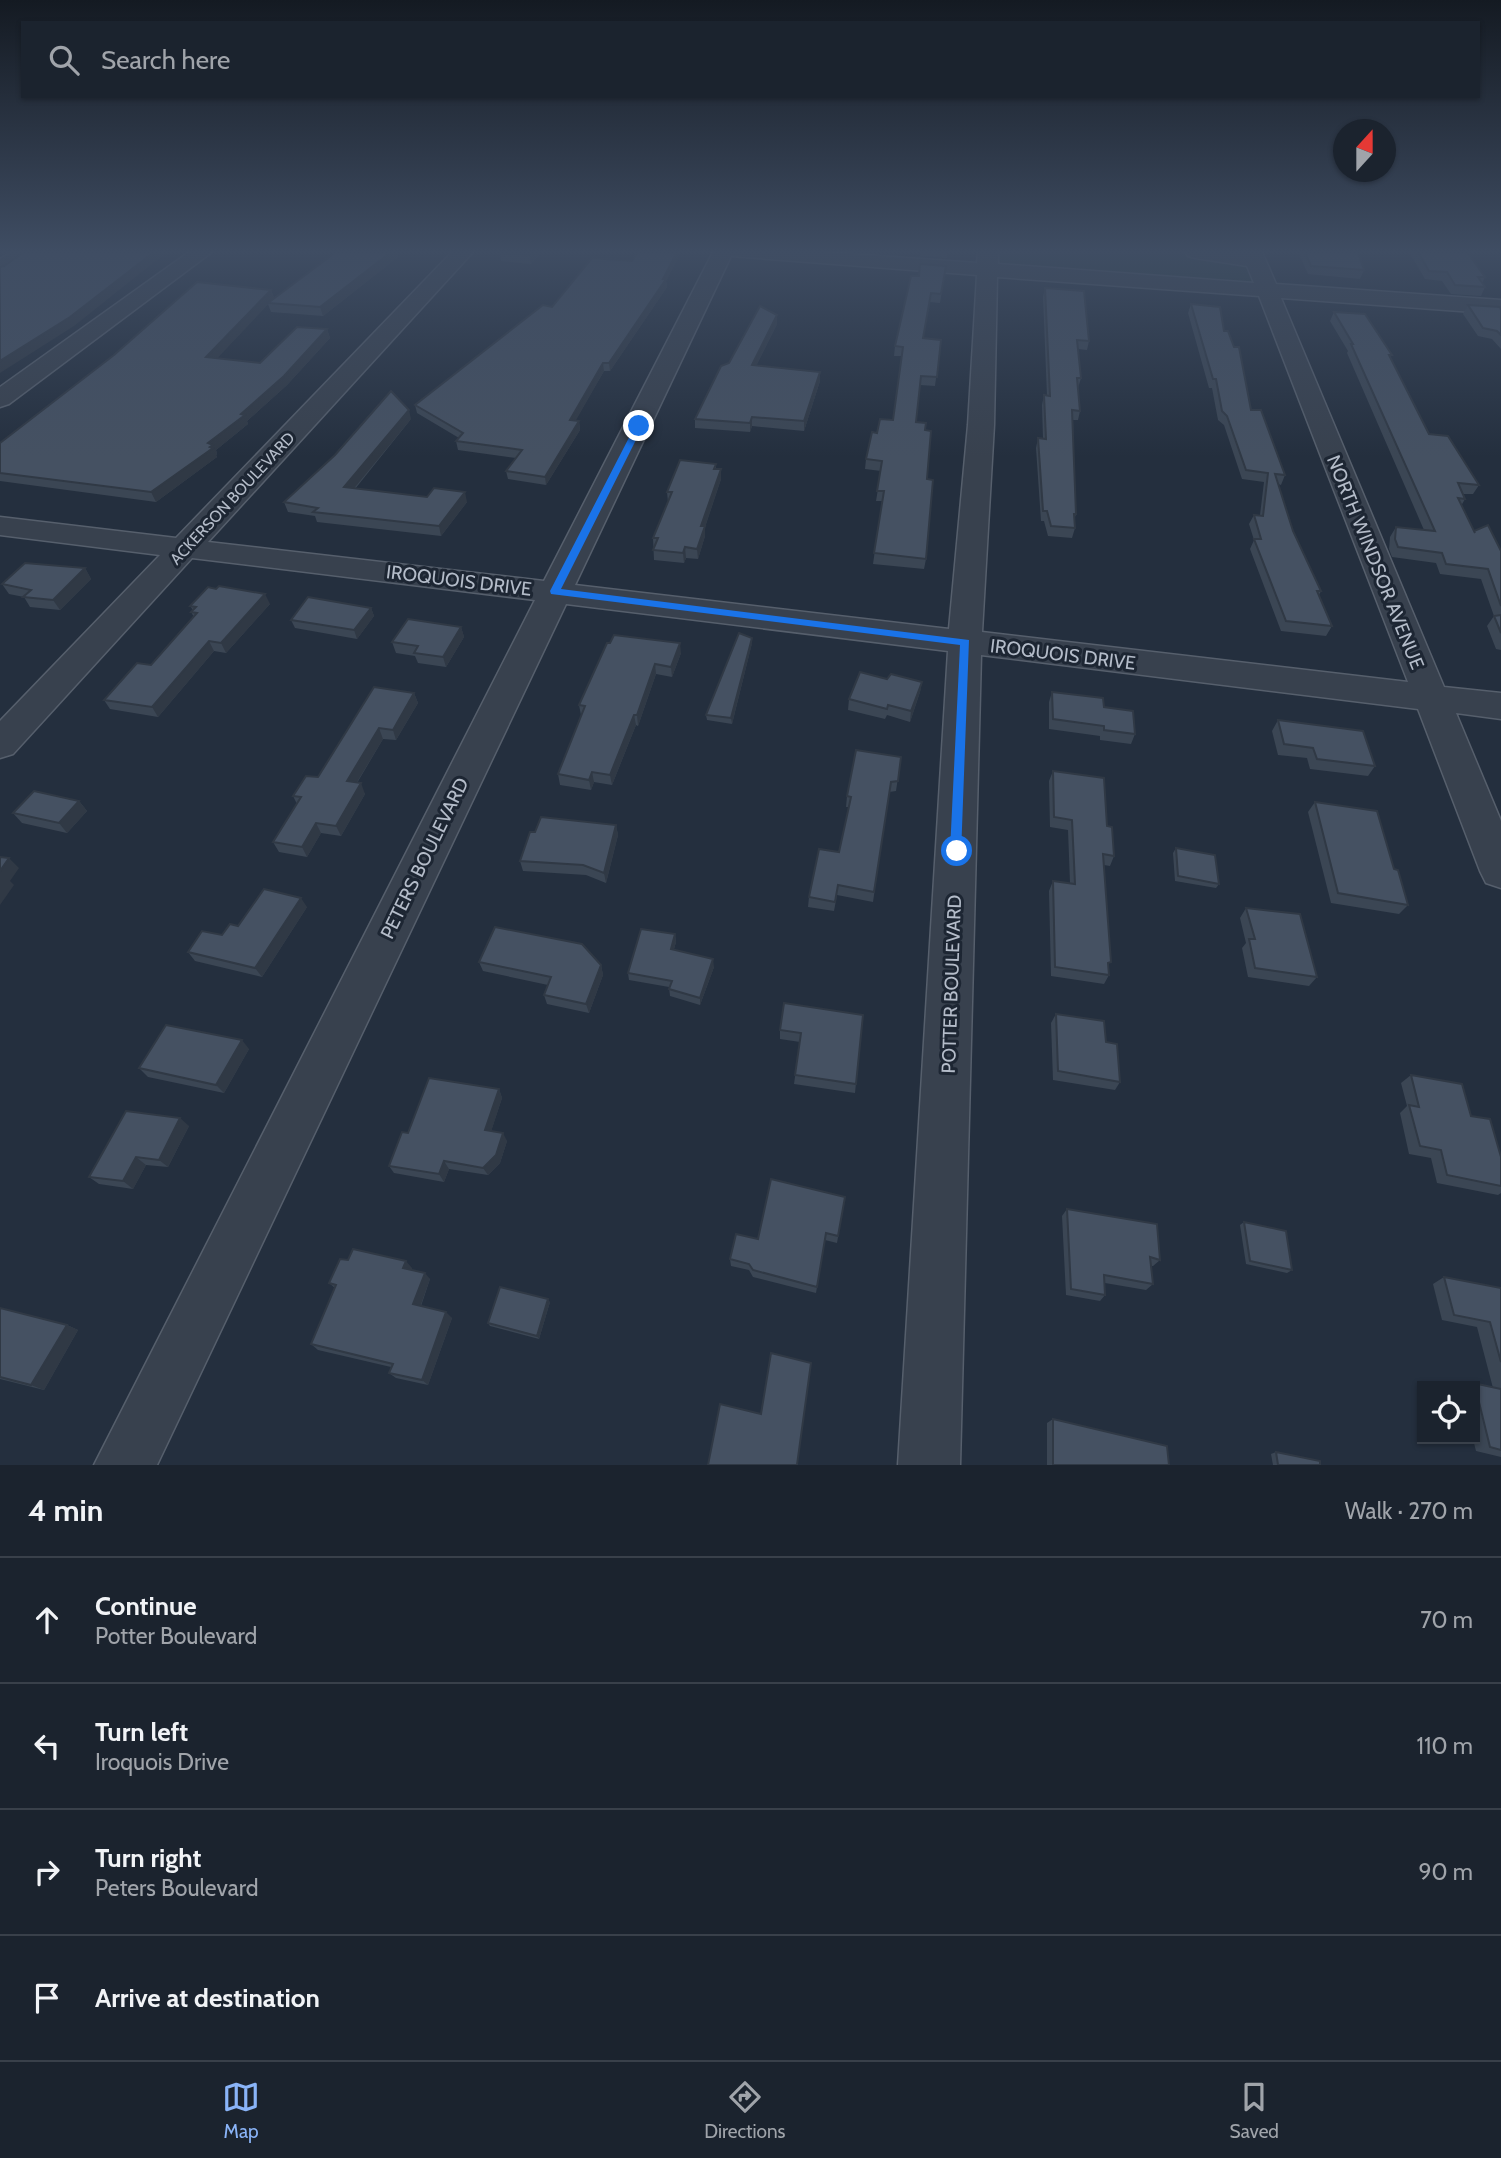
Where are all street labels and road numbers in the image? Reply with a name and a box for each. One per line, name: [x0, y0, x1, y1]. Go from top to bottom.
street label: ACKERSON BOULEVARD: [166, 428, 299, 568]
street label: NORTH WINDSOR AVENUE: [1322, 452, 1429, 673]
street label: IROQUOIS DRIVE: [385, 560, 533, 601]
street label: IROQUOIS DRIVE: [989, 634, 1137, 675]
street label: PETERS BOULEVARD: [375, 774, 474, 942]
street label: POTTER BOULEVARD: [937, 894, 966, 1074]

